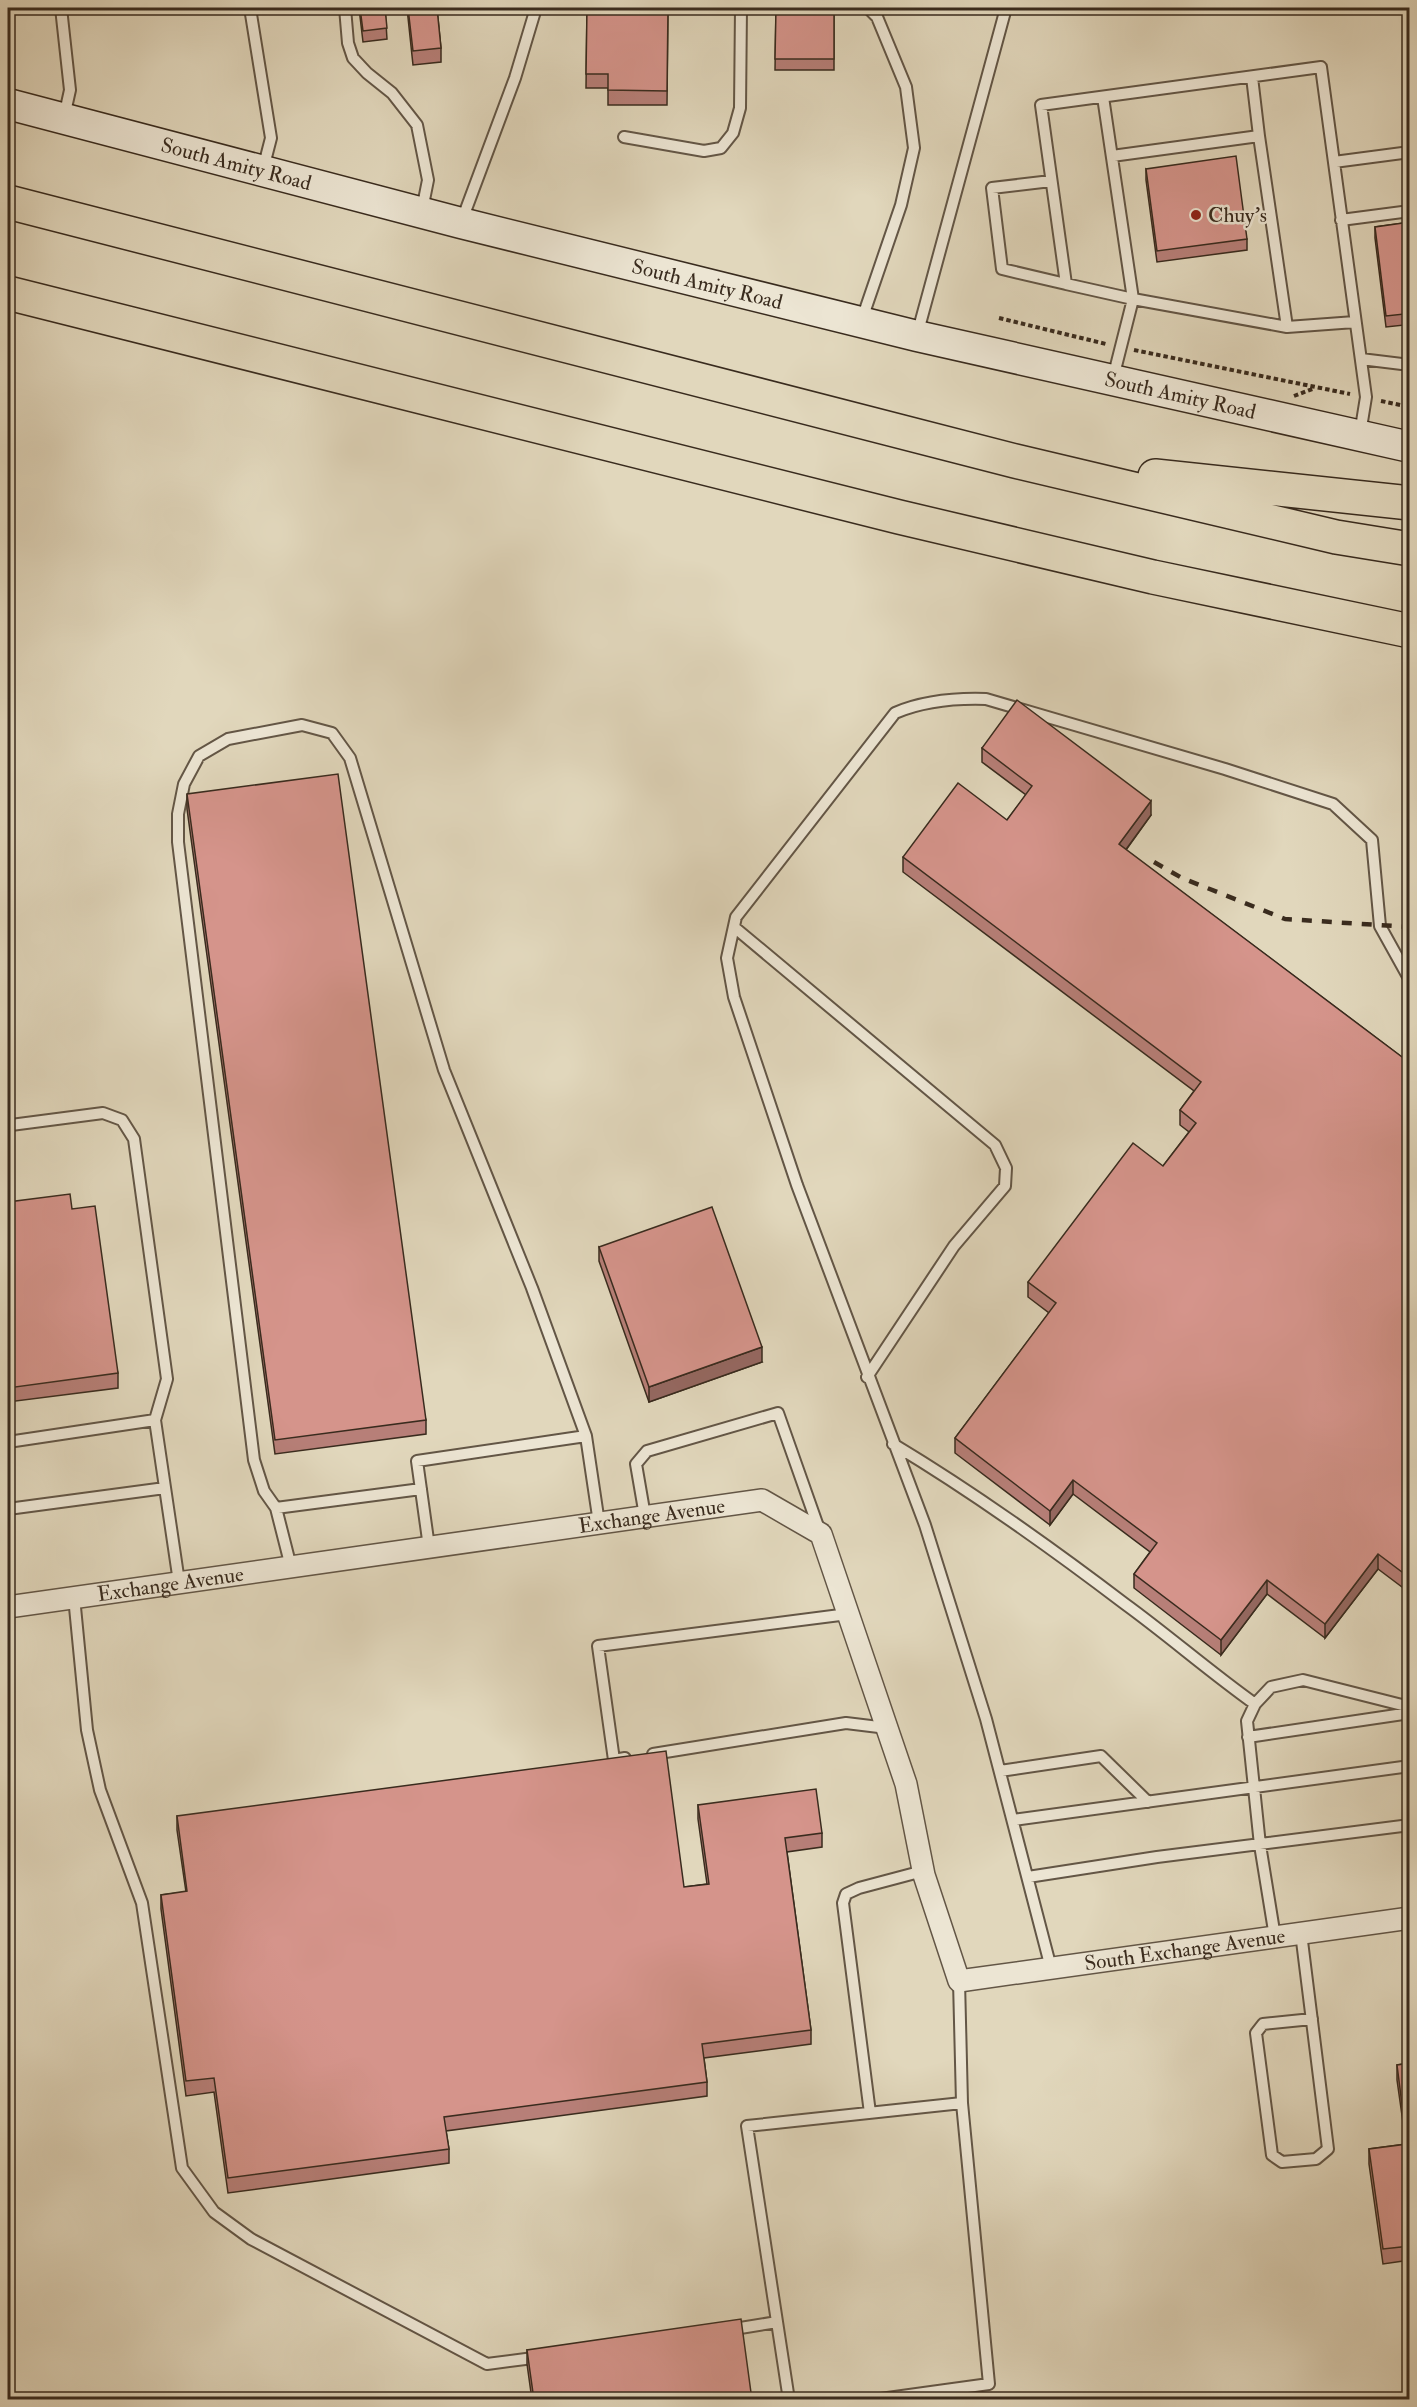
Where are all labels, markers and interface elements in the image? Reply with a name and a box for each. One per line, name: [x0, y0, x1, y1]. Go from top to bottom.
street label: South Amity Road: [158, 132, 315, 197]
place label: Chuy's: [1208, 202, 1267, 229]
marker: Chuy's: [1189, 208, 1203, 222]
street label: South Amity Road: [629, 253, 786, 316]
street label: South Amity Road: [1102, 366, 1259, 426]
street label: Exchange Avenue: [577, 1492, 727, 1540]
street label: Exchange Avenue: [95, 1561, 246, 1608]
street label: South Exchange Avenue: [1083, 1923, 1287, 1977]

